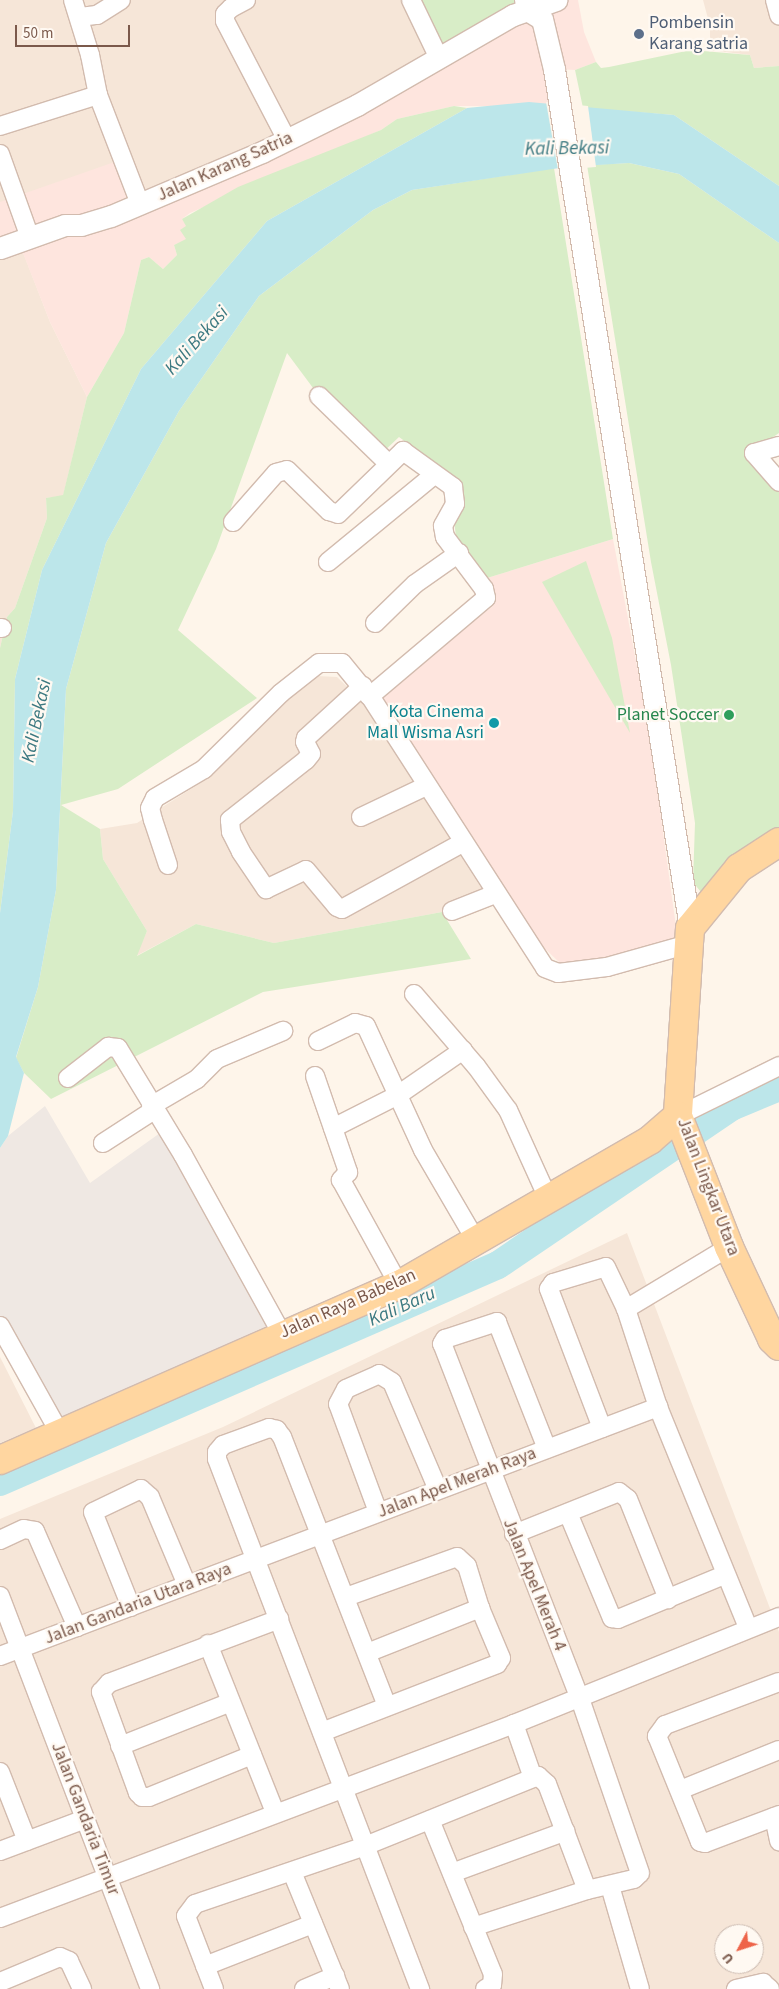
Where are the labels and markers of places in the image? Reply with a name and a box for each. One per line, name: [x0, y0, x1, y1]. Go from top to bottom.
place label: Pombensin Karang satria: [649, 13, 748, 56]
marker: Pombensin Karang satria: [633, 28, 645, 40]
place label: Kota Cinema Mall Wisma Asri: [367, 702, 484, 744]
place label: Planet Soccer: [617, 704, 719, 726]
marker: Planet Soccer: [723, 709, 735, 721]
marker: Kota Cinema Mall Wisma Asri: [488, 717, 500, 729]

